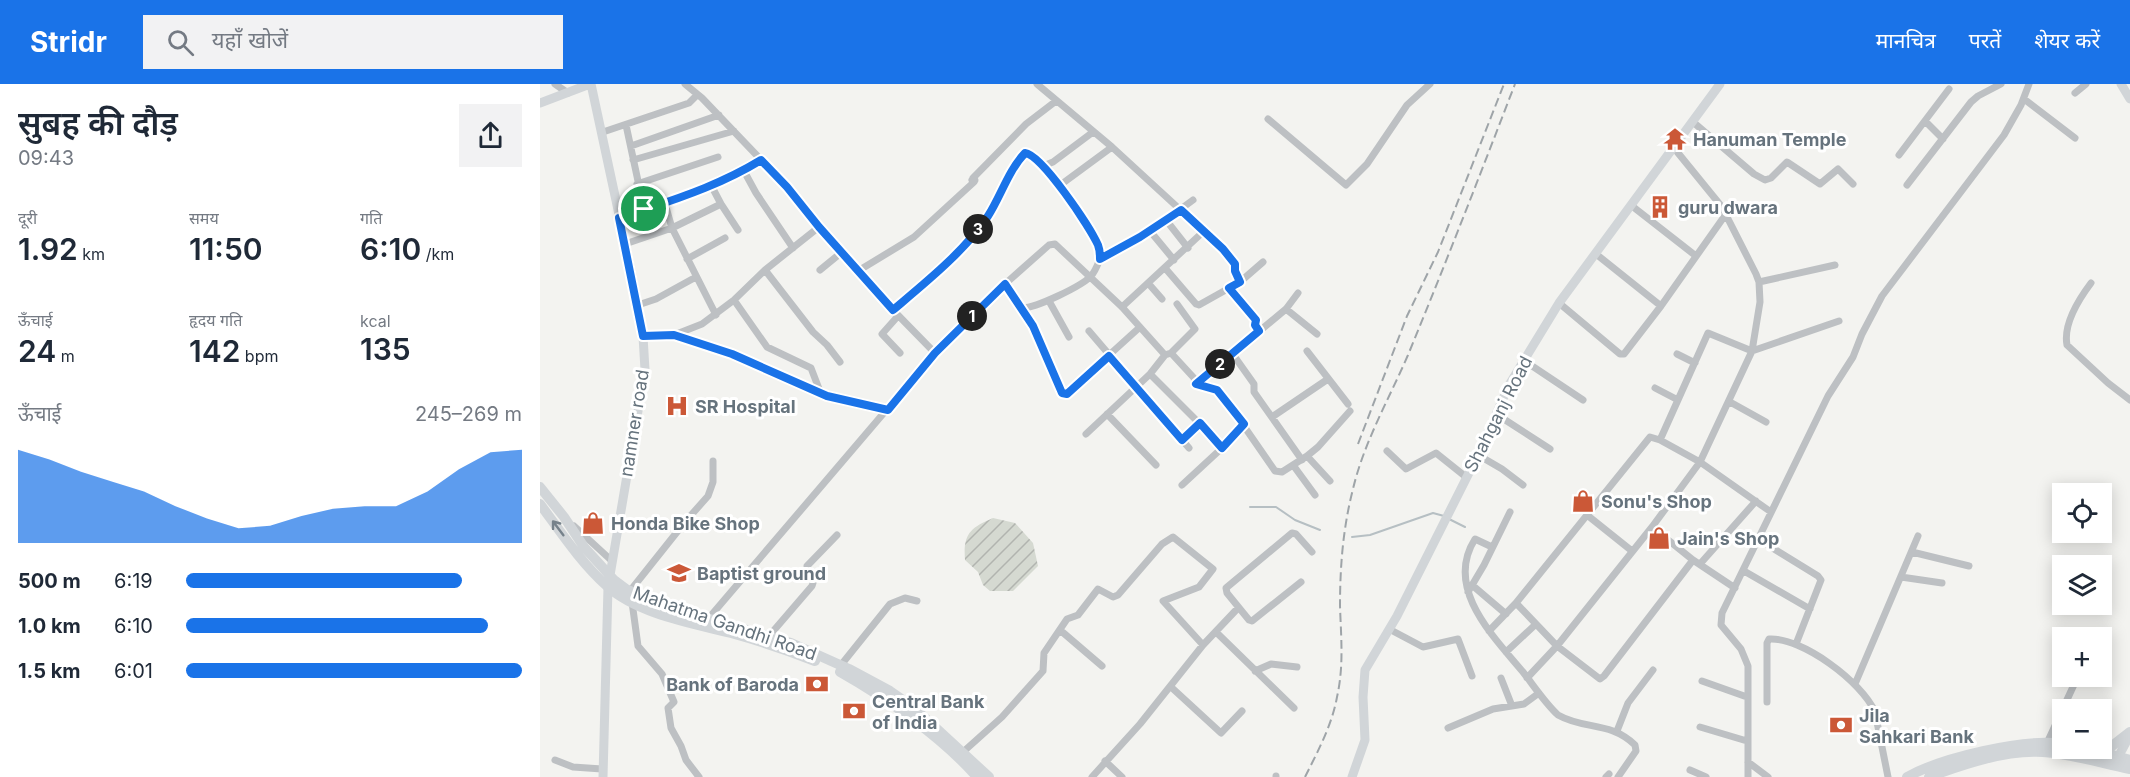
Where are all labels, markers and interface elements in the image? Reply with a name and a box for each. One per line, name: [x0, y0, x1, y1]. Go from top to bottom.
search box: [143, 15, 563, 69]
text: Stridr: [30, 25, 107, 59]
icon: search: [164, 26, 197, 59]
text: यहाँ खोजें: [212, 27, 288, 53]
text: मानचित्र: [1876, 28, 1936, 53]
text: परतें: [1969, 28, 2001, 53]
text: शेयर करें: [2034, 28, 2100, 53]
text: सुबह की दौड़: [18, 103, 178, 143]
button: share: [459, 104, 522, 167]
temple icon: Hanuman Temple: [1662, 126, 1688, 152]
place label: Hanuman Temple: [1693, 129, 1847, 150]
text: 09:43: [18, 146, 74, 170]
pin: [618, 183, 669, 234]
icon: arrive: [627, 192, 660, 225]
building icon: guru dwara: [1647, 194, 1673, 220]
place label: guru dwara: [1678, 197, 1778, 218]
text: दूरी: [18, 208, 37, 228]
text: समय: [189, 208, 219, 228]
text: गति: [360, 208, 382, 228]
pin: 3: [963, 214, 993, 244]
text: 3: [973, 219, 983, 239]
text: 1.92: [18, 231, 78, 267]
text: 11:50: [189, 231, 263, 267]
text: 6:10: [360, 231, 421, 267]
text: km: [78, 244, 105, 264]
text: /km: [421, 244, 454, 264]
pin: 1: [957, 301, 987, 331]
text: 1: [969, 306, 975, 326]
text: ऊँचाई: [18, 310, 53, 330]
text: हृदय गति: [189, 310, 242, 330]
text: kcal: [360, 311, 391, 331]
text: 135: [360, 331, 411, 367]
text: 24: [18, 333, 56, 369]
text: 142: [189, 333, 240, 369]
text: m: [56, 346, 75, 366]
text: bpm: [240, 346, 278, 366]
pin: 2: [1205, 349, 1235, 379]
street label: Shahganj Road: [1460, 352, 1536, 476]
text: 2: [1215, 354, 1225, 374]
street label: namner road: [615, 368, 653, 478]
hospital icon: SR Hospital: [664, 393, 690, 419]
place label: SR Hospital: [695, 396, 796, 417]
text: ऊँचाई: [18, 402, 61, 426]
text: 245–269 m: [415, 402, 522, 426]
map controls: [2052, 483, 2112, 759]
button: locate: [2052, 483, 2112, 543]
shop icon: Sonu's Shop: [1570, 488, 1596, 514]
place label: Sonu's Shop: [1601, 491, 1712, 512]
shop icon: Honda Bike Shop: [580, 510, 606, 536]
place label: Honda Bike Shop: [611, 513, 760, 534]
one-way arrow: [552, 520, 564, 536]
shop icon: Jain's Shop: [1646, 525, 1672, 551]
place label: Jain's Shop: [1677, 528, 1779, 549]
button: layers: [2052, 555, 2112, 615]
school or university icon: Baptist ground: [666, 560, 692, 586]
place label: Baptist ground: [697, 563, 826, 584]
text: 500 m: [18, 569, 81, 593]
text: 6:19: [114, 569, 153, 593]
street label: Mahatma Gandhi Road: [631, 582, 819, 664]
text: 1.0 km: [18, 614, 81, 638]
text: 6:10: [114, 614, 153, 638]
button: +: [2052, 627, 2112, 687]
text: 1.5 km: [18, 659, 81, 683]
text: 6:01: [114, 659, 153, 683]
bank icon: Bank of Baroda: [804, 671, 830, 697]
place label: Bank of Baroda: [666, 674, 799, 695]
place label: Central Bank of India: [872, 691, 985, 733]
bank icon: Central Bank of India: [841, 698, 867, 724]
button: −: [2052, 699, 2112, 759]
place label: Jila Sahkari Bank: [1859, 705, 1975, 747]
bank icon: Jila Sahkari Bank: [1828, 712, 1854, 738]

